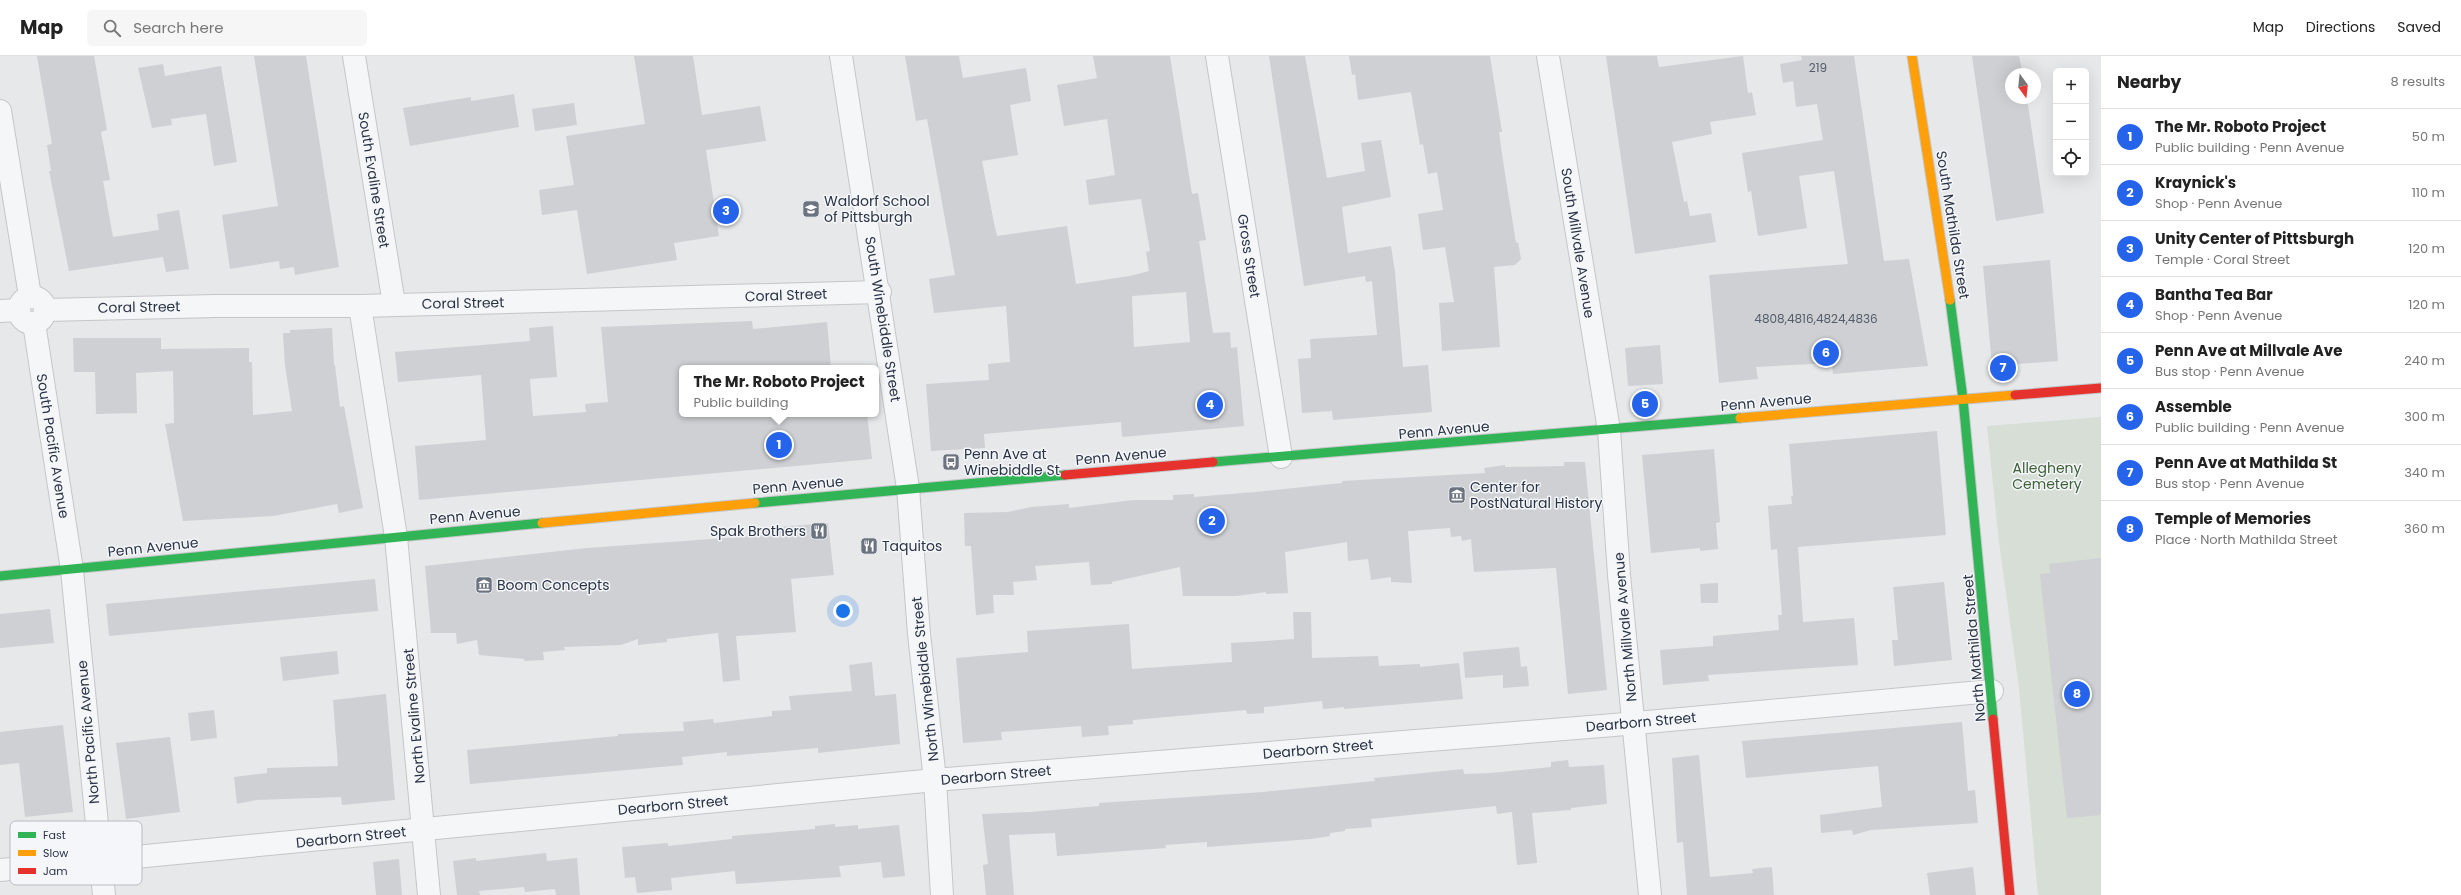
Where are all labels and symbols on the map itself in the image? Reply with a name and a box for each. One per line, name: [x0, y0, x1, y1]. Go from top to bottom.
house number: 219: [1809, 59, 1827, 76]
north arrow: [2005, 68, 2041, 104]
street label: South Evaline Street: [353, 110, 395, 250]
street label: South Mathilda Street: [1931, 149, 1975, 301]
street label: South Millvale Avenue: [1556, 166, 1600, 320]
place label: Waldorf School of Pittsburgh: [824, 191, 930, 227]
pin: 3: [713, 196, 739, 226]
school or university icon: Waldorf School of Pittsburgh: [801, 199, 821, 219]
street label: Gross Street: [1233, 213, 1265, 299]
street label: South Winebiddle Street: [860, 235, 906, 403]
street label: Coral Street: [744, 284, 828, 306]
street label: Coral Street: [422, 292, 504, 314]
street label: Coral Street: [98, 296, 180, 318]
house number: 4808,4816,4824,4836: [1754, 310, 1878, 327]
pin: 6: [1813, 338, 1839, 368]
pin: 7: [1990, 353, 2016, 383]
street label: South Pacific Avenue: [32, 372, 74, 520]
street label: Penn Avenue: [1720, 388, 1813, 416]
pin: 5: [1632, 389, 1658, 419]
pin: 4: [1197, 390, 1223, 420]
street label: Penn Avenue: [1398, 416, 1491, 444]
pin: 1: [766, 430, 792, 460]
street label: Penn Avenue: [1075, 442, 1168, 470]
place label: Penn Ave at Winebiddle St: [964, 444, 1060, 480]
bus stop icon: Penn Ave at Winebiddle St: [941, 452, 961, 472]
park label: Allegheny Cemetery: [2012, 458, 2082, 494]
street label: Penn Avenue: [752, 471, 845, 499]
place label: Center for PostNatural History: [1470, 477, 1602, 513]
museum icon: Center for PostNatural History: [1447, 485, 1467, 505]
street label: Penn Avenue: [429, 501, 522, 529]
pin: 2: [1199, 506, 1225, 536]
place label: Spak Brothers: [710, 521, 806, 541]
restaurant icon: Spak Brothers: [809, 521, 829, 541]
street label: Penn Avenue: [107, 532, 200, 562]
restaurant icon: Taquitos: [859, 536, 879, 556]
place label: Taquitos: [882, 536, 942, 556]
street label: North Millvale Avenue: [1608, 551, 1641, 703]
street label: North Mathilda Street: [1958, 573, 1990, 723]
museum icon: Boom Concepts: [474, 575, 494, 595]
place label: Boom Concepts: [497, 575, 609, 595]
street label: North Winebiddle Street: [906, 596, 944, 762]
your location: [833, 601, 853, 621]
street label: North Evaline Street: [398, 648, 430, 784]
street label: North Pacific Avenue: [72, 659, 104, 805]
pin: 8: [2064, 679, 2090, 709]
street label: Dearborn Street: [1585, 707, 1697, 737]
street label: Dearborn Street: [1262, 734, 1374, 764]
street label: Dearborn Street: [940, 760, 1052, 790]
street label: Dearborn Street: [617, 790, 729, 820]
legend: [10, 821, 142, 885]
street label: Dearborn Street: [295, 821, 407, 853]
text: Fast: [43, 827, 66, 843]
text: Slow: [43, 845, 68, 861]
text: Jam: [43, 863, 68, 879]

